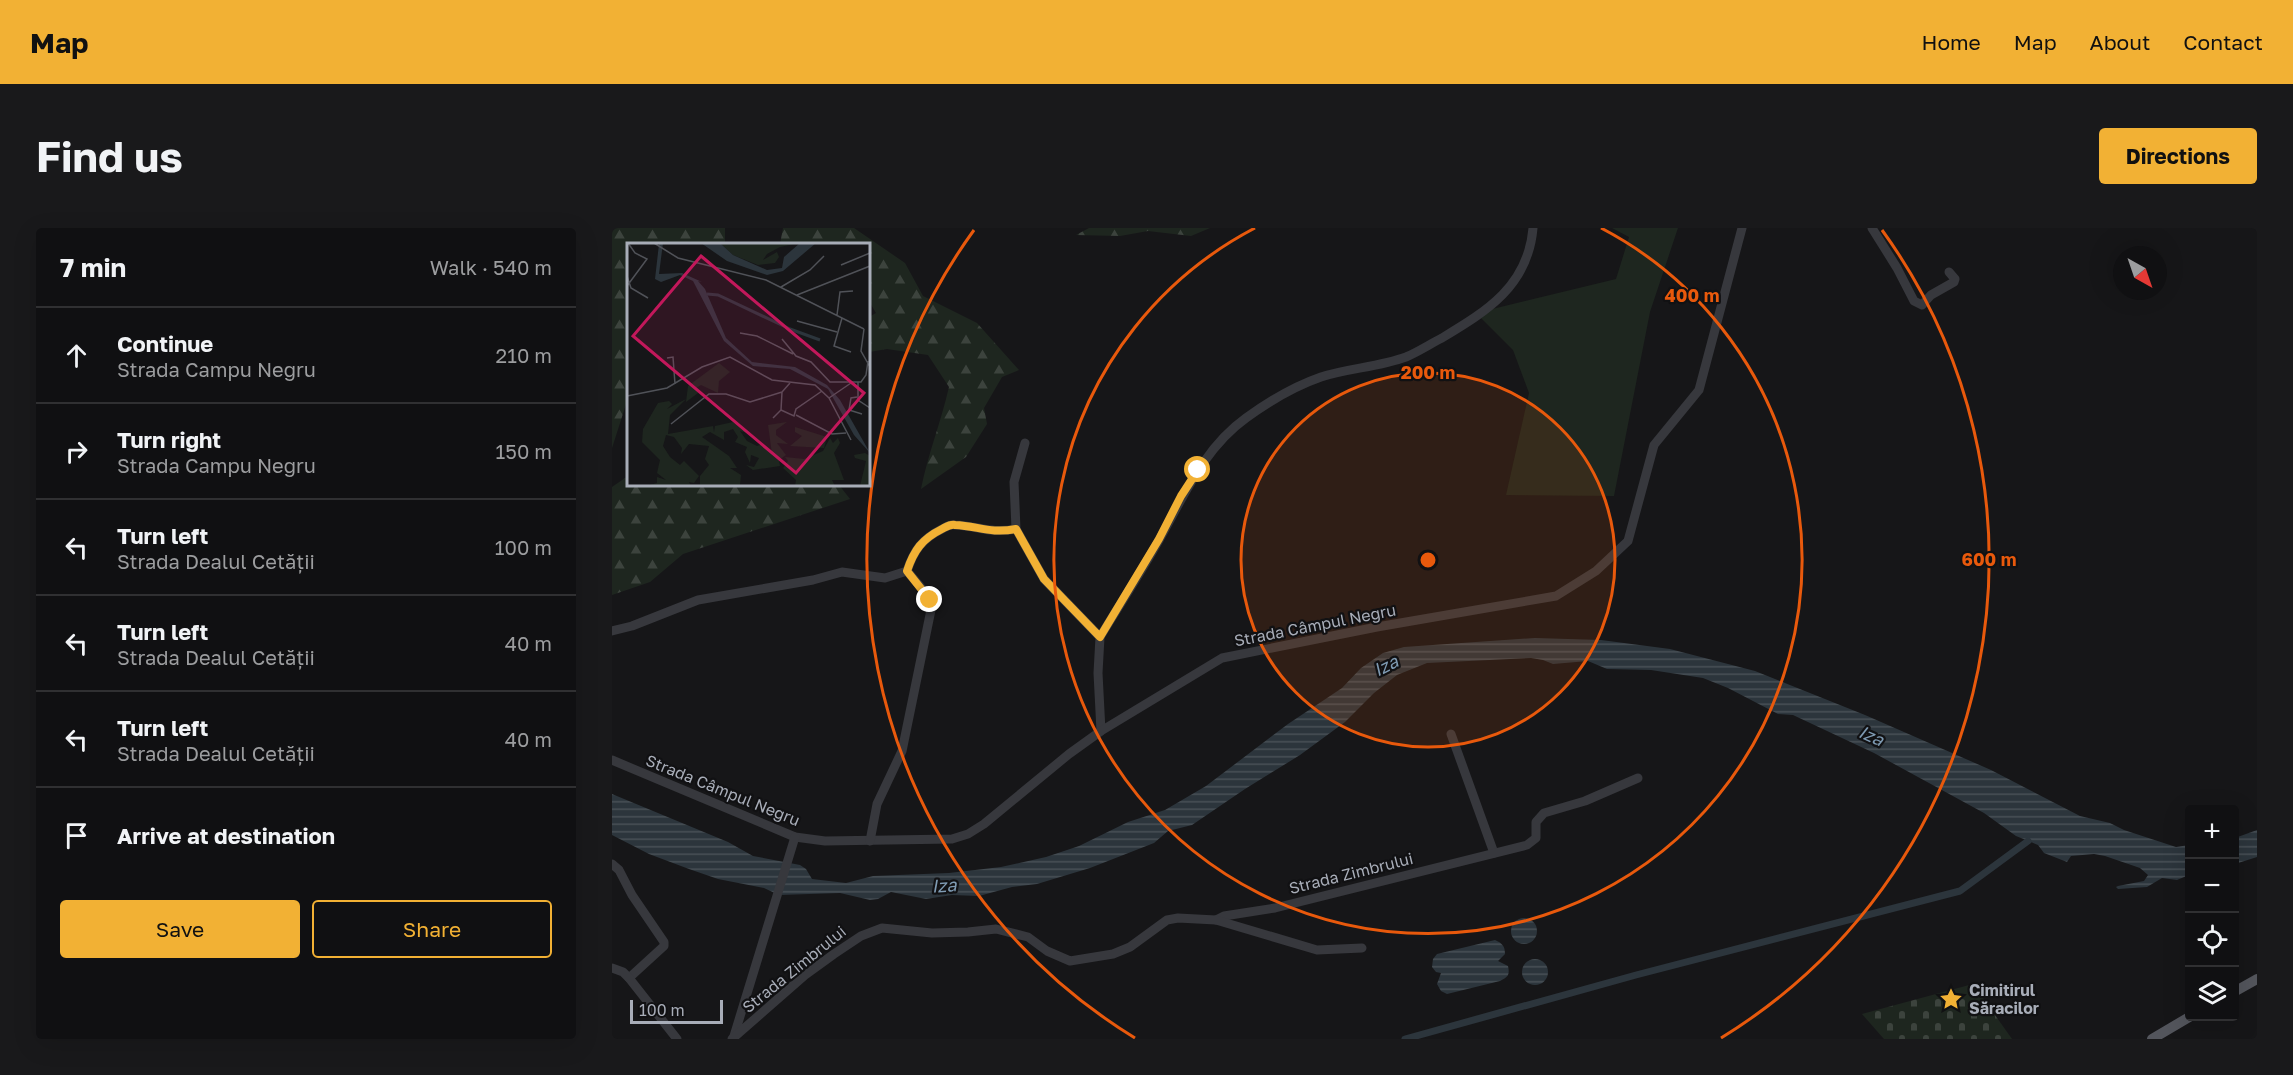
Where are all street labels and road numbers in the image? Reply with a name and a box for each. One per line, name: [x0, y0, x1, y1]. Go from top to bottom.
street label: Strada Câmpul Negru: [1232, 600, 1398, 650]
street label: Strada Câmpul Negru: [643, 750, 803, 830]
street label: Strada Zimbrului: [1287, 848, 1415, 898]
street label: Strada Zimbrului: [738, 921, 850, 1017]

